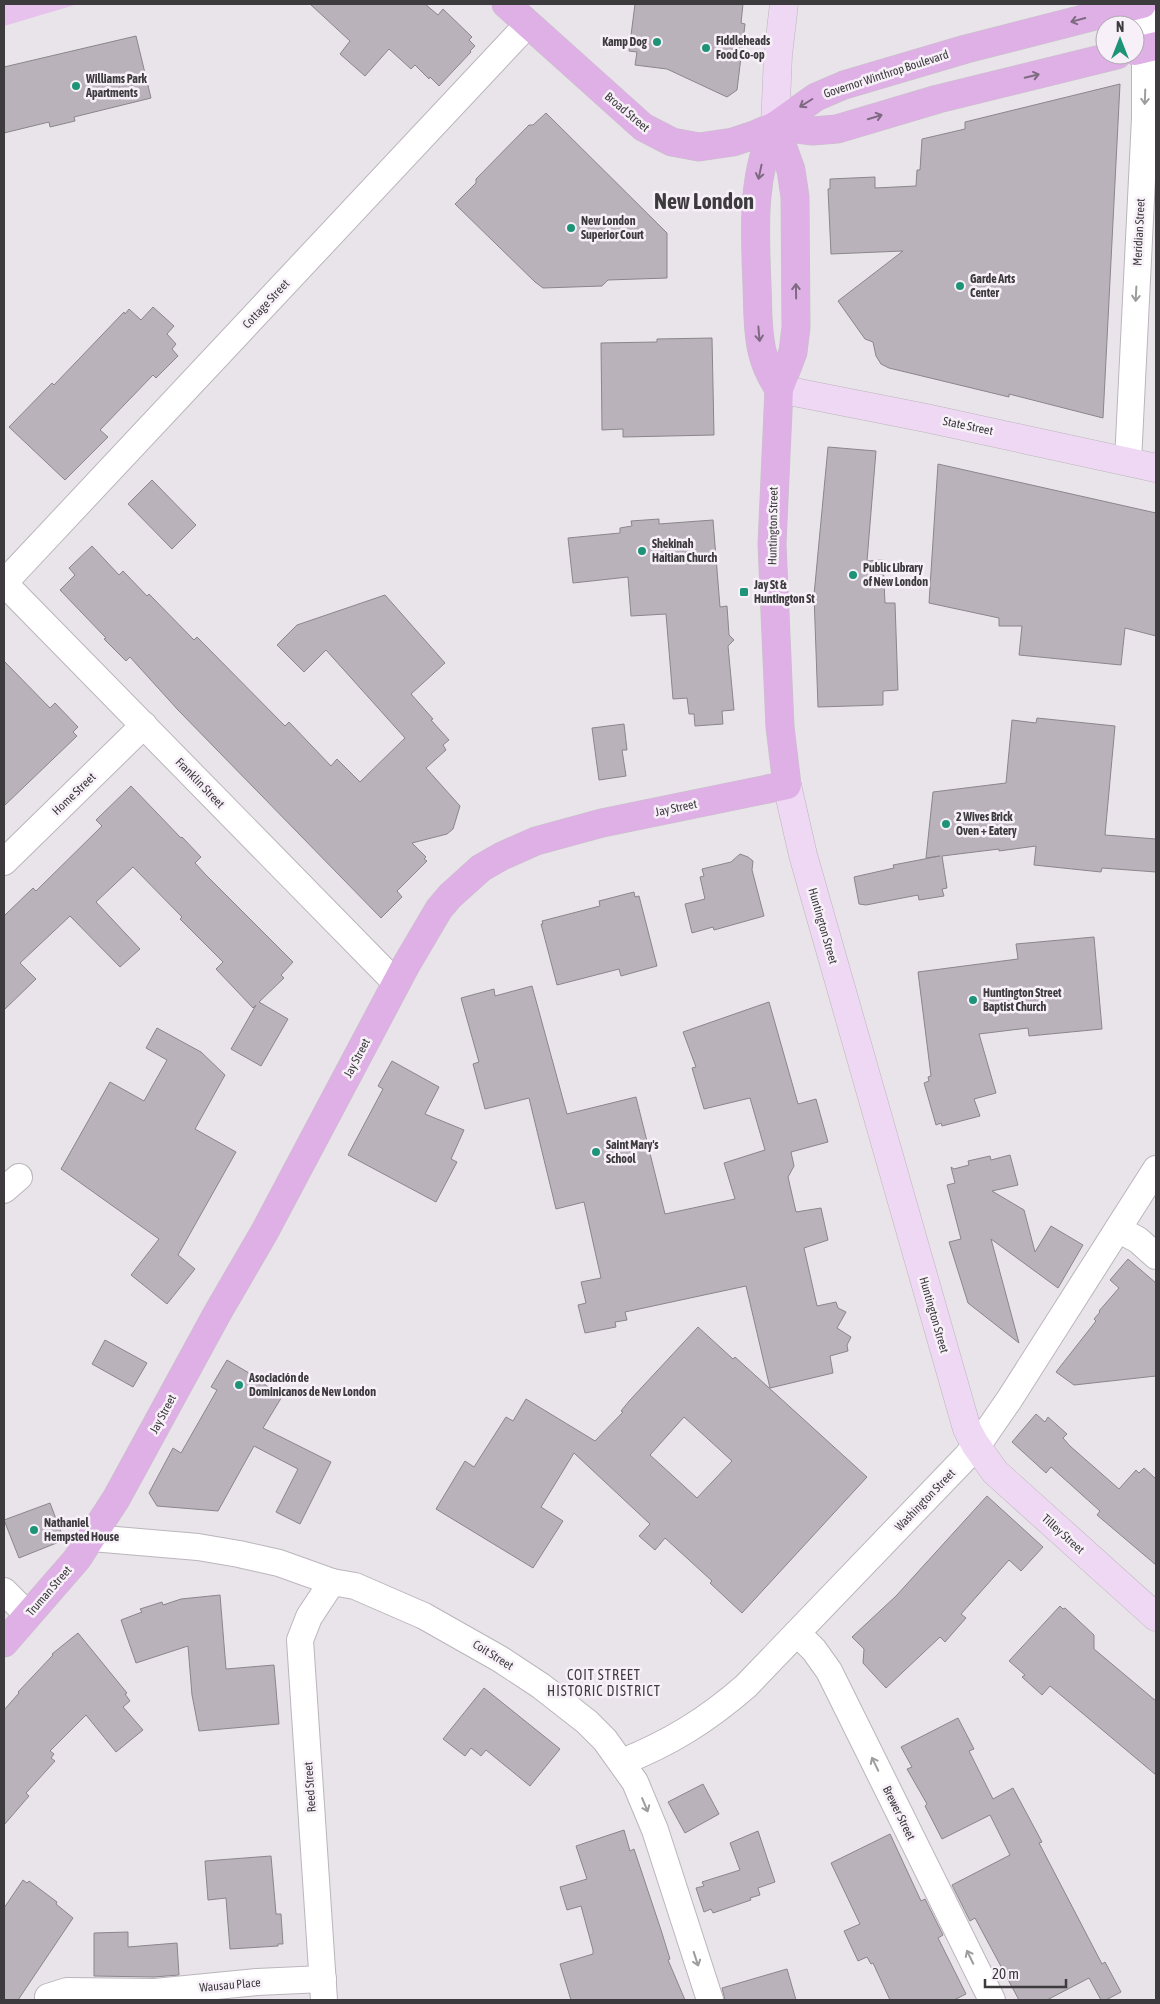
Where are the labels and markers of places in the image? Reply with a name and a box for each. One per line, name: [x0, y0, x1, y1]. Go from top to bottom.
place label: Fiddleheads Food Co-op: [716, 34, 771, 62]
place label: Kamp Dog: [602, 35, 648, 49]
marker: Kamp Dog: [651, 36, 663, 48]
marker: Fiddleheads Food Co-op: [700, 42, 712, 54]
place label: Williams Park Apartments: [85, 72, 147, 100]
marker: Williams Park Apartments: [70, 80, 82, 92]
place label: New London Superior Court: [581, 214, 644, 242]
marker: New London Superior Court: [565, 222, 577, 234]
place label: Garde Arts Center: [970, 272, 1016, 300]
marker: Garde Arts Center: [954, 280, 966, 292]
place label: Shekinah Haitian Church: [652, 537, 718, 565]
marker: Shekinah Haitian Church: [636, 545, 648, 557]
place label: Public Library of New London: [863, 561, 928, 589]
marker: Public Library of New London: [847, 569, 859, 581]
place label: Jay St & Huntington St: [753, 578, 815, 606]
marker: Jay St & Huntington St: [738, 586, 750, 598]
place label: 2 Wives Brick Oven + Eatery: [956, 810, 1017, 838]
marker: 2 Wives Brick Oven + Eatery: [940, 818, 952, 830]
place label: Huntington Street Baptist Church: [983, 986, 1062, 1014]
marker: Huntington Street Baptist Church: [967, 994, 979, 1006]
place label: Saint Mary's School: [606, 1138, 659, 1166]
marker: Saint Mary's School: [590, 1146, 602, 1158]
place label: Asociación de Dominicanos de New London: [248, 1371, 376, 1399]
marker: Asociación de Dominicanos de New London: [233, 1379, 245, 1391]
place label: Nathaniel Hempsted House: [44, 1516, 120, 1544]
marker: Nathaniel Hempsted House: [28, 1524, 40, 1536]

